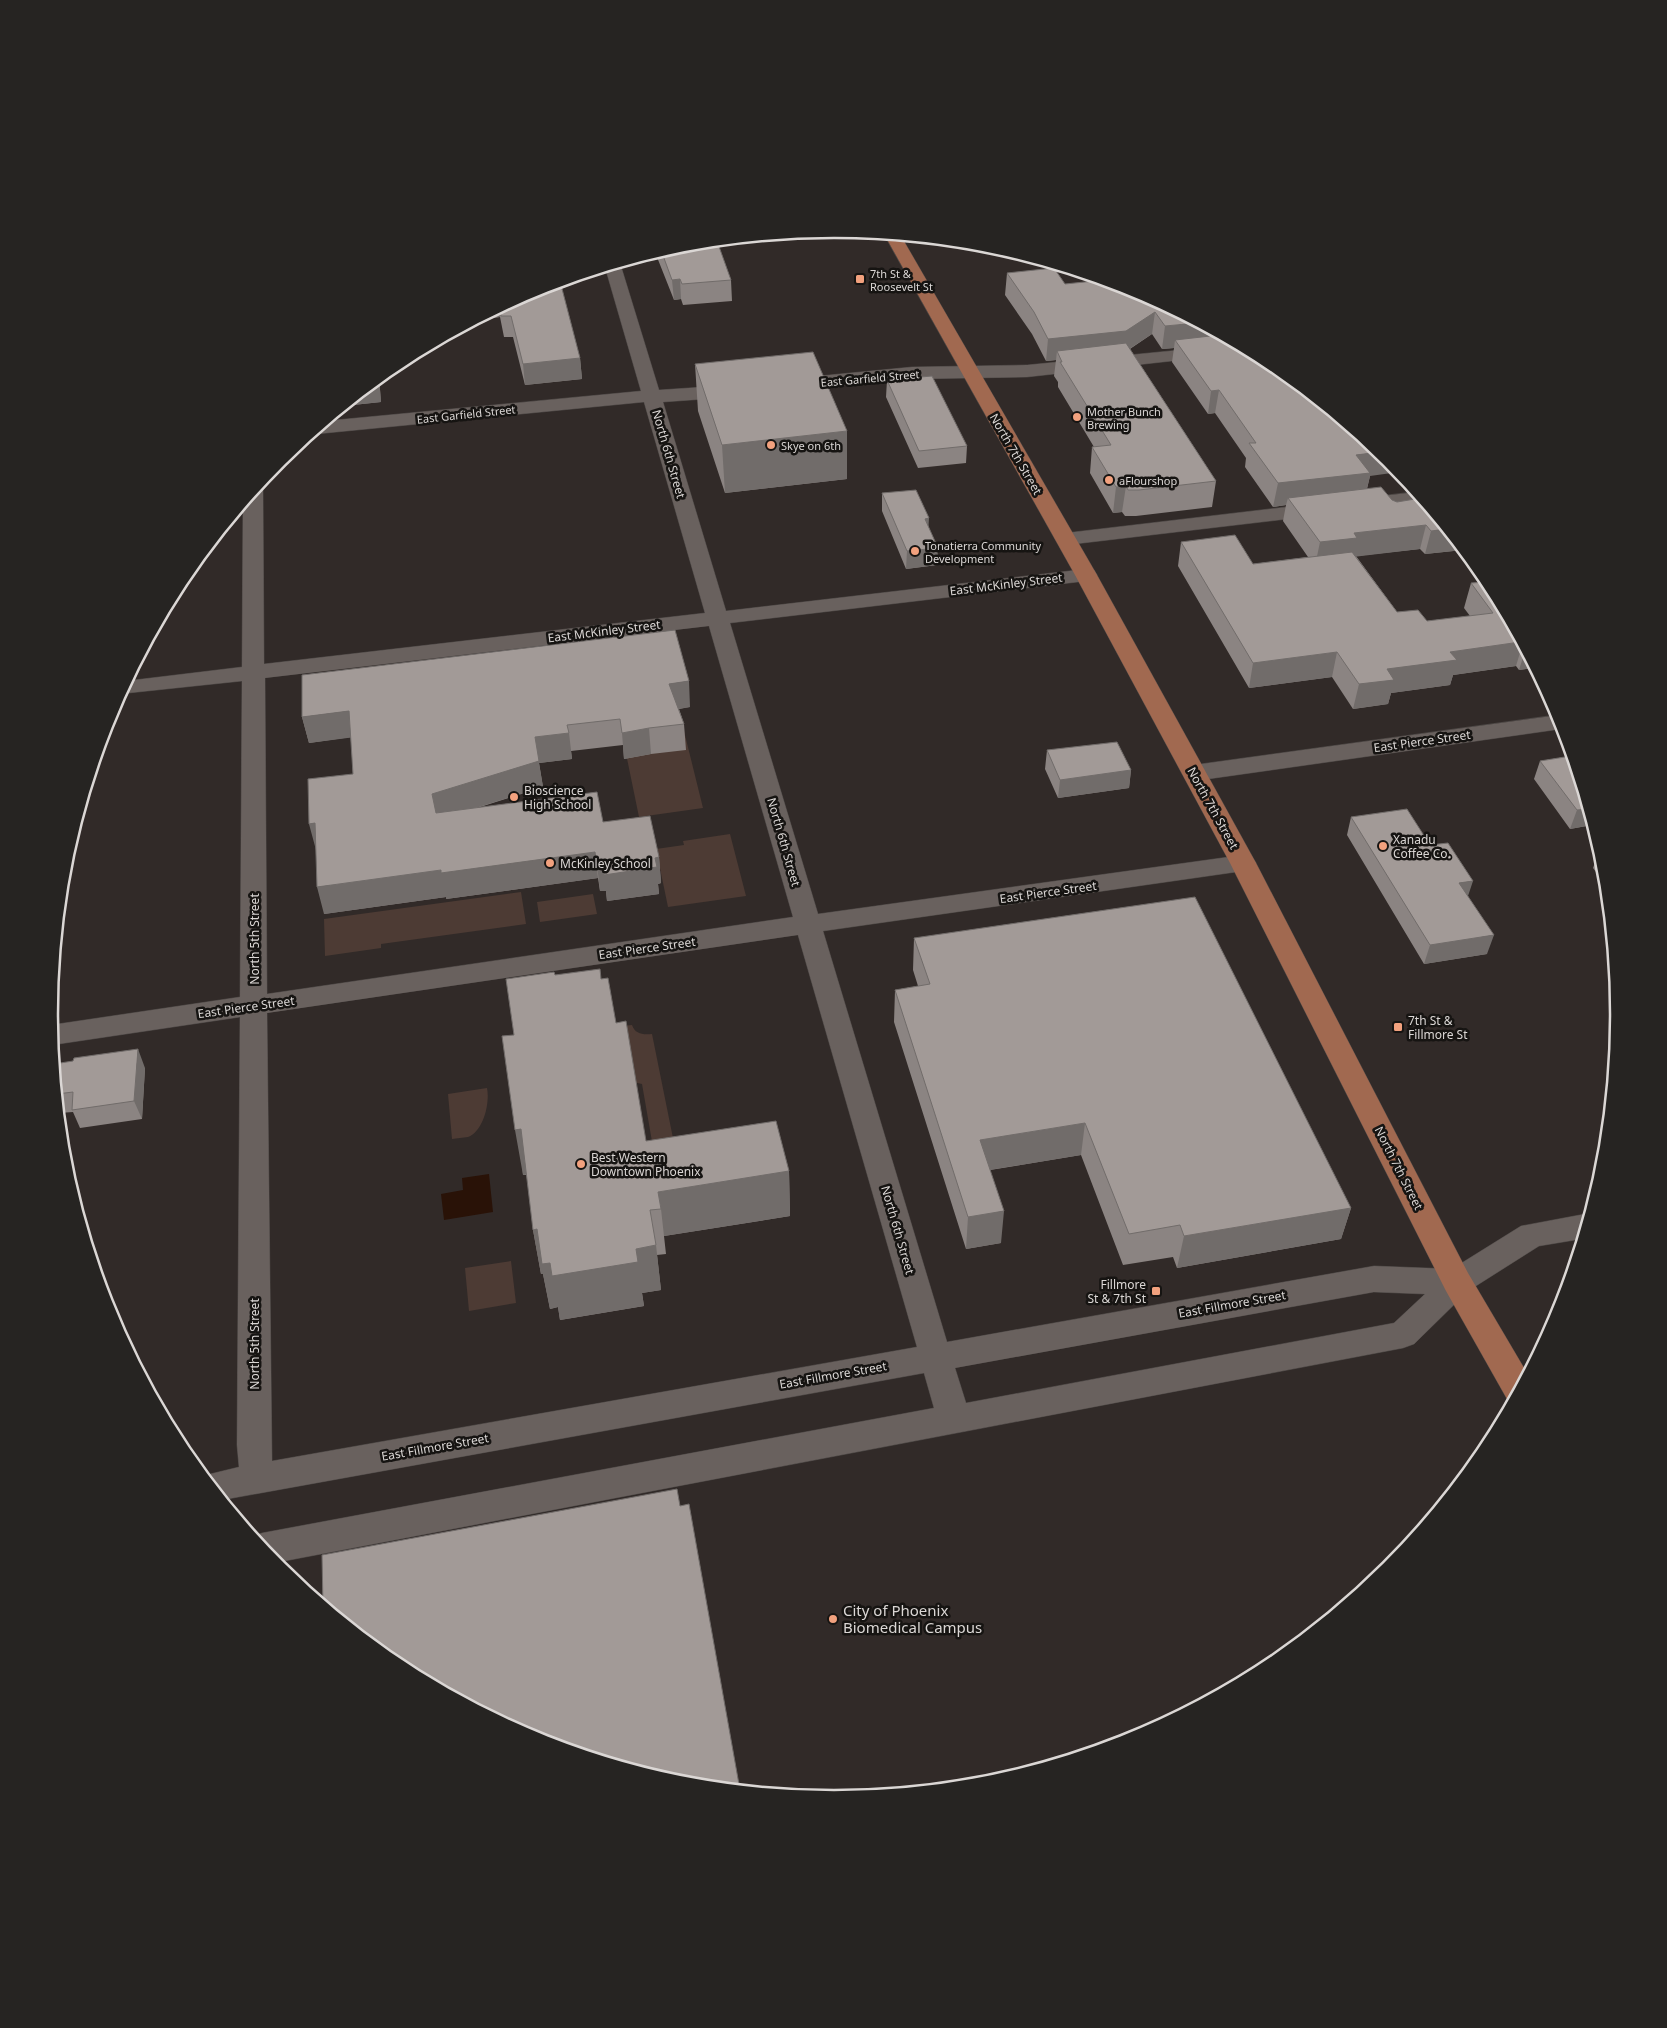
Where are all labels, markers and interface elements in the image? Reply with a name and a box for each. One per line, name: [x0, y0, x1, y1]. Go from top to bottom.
place label: 7th St & Roosevelt St: [870, 266, 933, 294]
marker: 7th St & Roosevelt St: [854, 273, 866, 285]
street label: East Garfield Street: [820, 366, 920, 390]
street label: East Garfield Street: [416, 401, 516, 427]
place label: Mother Bunch Brewing: [1087, 404, 1161, 432]
street label: North 6th Street: [648, 408, 690, 501]
street label: North 7th Street: [986, 410, 1047, 498]
marker: Mother Bunch Brewing: [1071, 411, 1083, 423]
place label: Skye on 6th: [781, 438, 841, 453]
marker: Skye on 6th: [765, 439, 777, 451]
place label: aFlourshop: [1119, 473, 1177, 488]
marker: aFlourshop: [1103, 474, 1115, 486]
place label: Tonatierra Community Development: [925, 538, 1041, 566]
marker: Tonatierra Community Development: [909, 545, 921, 557]
street label: East McKinley Street: [949, 569, 1064, 599]
street label: East McKinley Street: [547, 616, 662, 646]
street label: East Pierce Street: [1372, 726, 1472, 756]
street label: North 7th Street: [1183, 764, 1243, 853]
place label: Bioscience High School: [524, 782, 591, 813]
marker: Bioscience High School: [508, 791, 520, 803]
street label: North 6th Street: [763, 796, 805, 889]
place label: Xanadu Coffee Co.: [1393, 831, 1451, 862]
marker: Xanadu Coffee Co.: [1377, 840, 1389, 852]
place label: McKinley School: [560, 855, 651, 872]
marker: McKinley School: [544, 857, 556, 869]
street label: East Pierce Street: [998, 877, 1098, 907]
street label: North 5th Street: [246, 893, 263, 985]
street label: East Pierce Street: [597, 933, 697, 963]
street label: East Pierce Street: [196, 992, 296, 1022]
place label: 7th St & Fillmore St: [1408, 1012, 1468, 1043]
marker: 7th St & Fillmore St: [1392, 1021, 1404, 1033]
street label: North 7th Street: [1371, 1123, 1428, 1213]
place label: Best Western Downtown Phoenix: [591, 1149, 701, 1180]
marker: Best Western Downtown Phoenix: [575, 1158, 587, 1170]
street label: North 6th Street: [877, 1184, 919, 1277]
place label: Fillmore St & 7th St: [1087, 1276, 1147, 1307]
marker: Fillmore St & 7th St: [1150, 1285, 1162, 1297]
street label: East Fillmore Street: [1177, 1286, 1288, 1322]
street label: North 5th Street: [246, 1298, 263, 1390]
street label: East Fillmore Street: [778, 1357, 889, 1393]
street label: East Fillmore Street: [380, 1429, 491, 1465]
place label: City of Phoenix Biomedical Campus: [843, 1600, 982, 1637]
marker: City of Phoenix Biomedical Campus: [827, 1613, 839, 1625]

